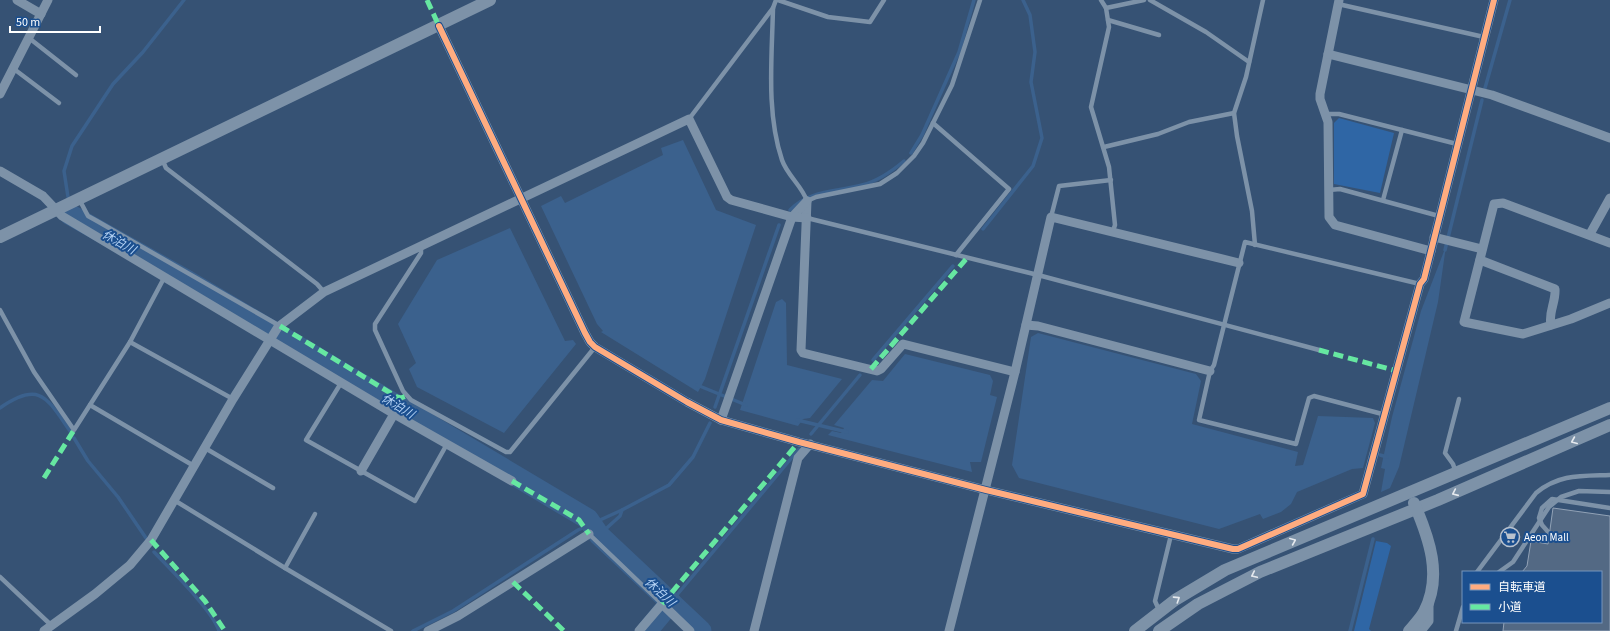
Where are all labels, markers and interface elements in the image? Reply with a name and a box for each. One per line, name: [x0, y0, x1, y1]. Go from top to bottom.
scale bar: [10, 8, 100, 34]
text: 50 m: [16, 14, 40, 31]
water label: 休泊川: [99, 226, 140, 260]
water label: 休泊川: [378, 390, 419, 424]
one-way arrow: [1571, 436, 1579, 444]
one-way arrow: [1452, 488, 1459, 496]
supermarket icon: Aeon Mall: [1499, 526, 1521, 548]
place label: Aeon Mall: [1524, 530, 1569, 545]
one-way arrow: [1289, 538, 1297, 546]
one-way arrow: [1250, 570, 1258, 578]
legend: [1462, 571, 1602, 623]
water label: 休泊川: [641, 574, 680, 612]
text: 自転車道: [1498, 579, 1546, 596]
one-way arrow: [1173, 596, 1180, 604]
text: 小道: [1498, 599, 1522, 616]

